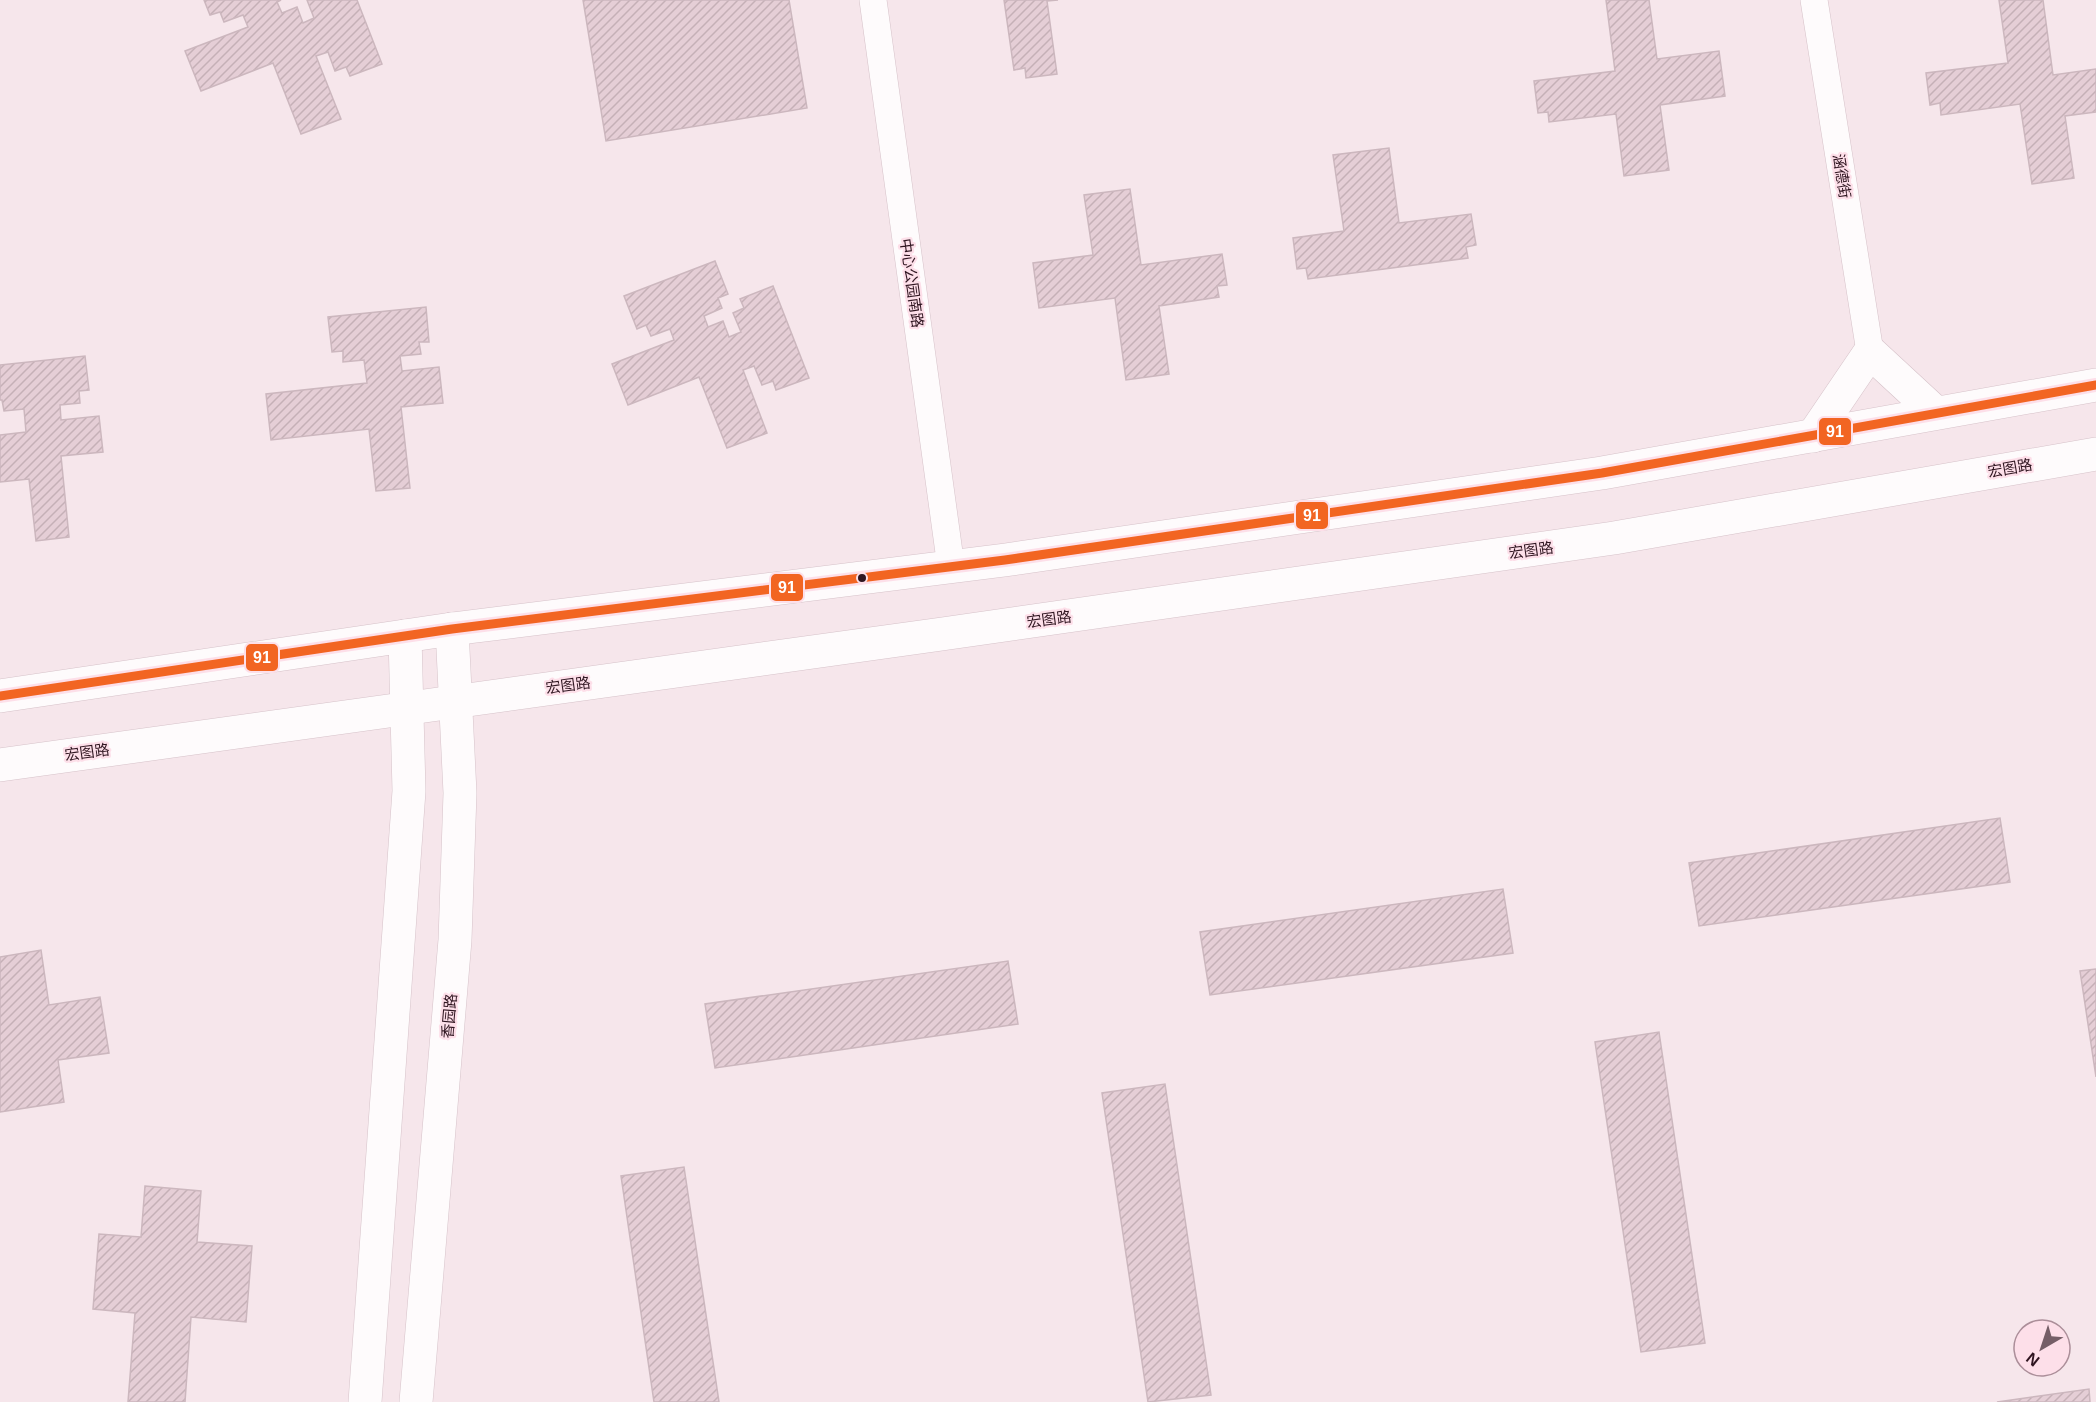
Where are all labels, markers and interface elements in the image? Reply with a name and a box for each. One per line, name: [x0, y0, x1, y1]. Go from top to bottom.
street label: 涵德街: [1830, 152, 1854, 200]
street label: 中心公园南路: [897, 237, 927, 329]
line badge: 91: [1818, 417, 1852, 446]
text: 91: [1826, 423, 1844, 440]
street label: 宏图路: [1986, 456, 2034, 480]
line badge: 91: [1295, 501, 1329, 530]
text: 91: [1303, 507, 1321, 524]
street label: 宏图路: [1508, 538, 1554, 562]
unlabelled marker: [856, 572, 868, 584]
line badge: 91: [770, 573, 804, 602]
text: 91: [778, 579, 796, 596]
street label: 宏图路: [1026, 607, 1072, 631]
line badge: 91: [245, 643, 279, 672]
text: 91: [253, 649, 271, 666]
street label: 宏图路: [545, 673, 591, 697]
street label: 宏图路: [64, 740, 110, 764]
street label: 香园路: [439, 993, 459, 1039]
north arrow: [2012, 1318, 2072, 1378]
text: N: [2023, 1349, 2043, 1370]

